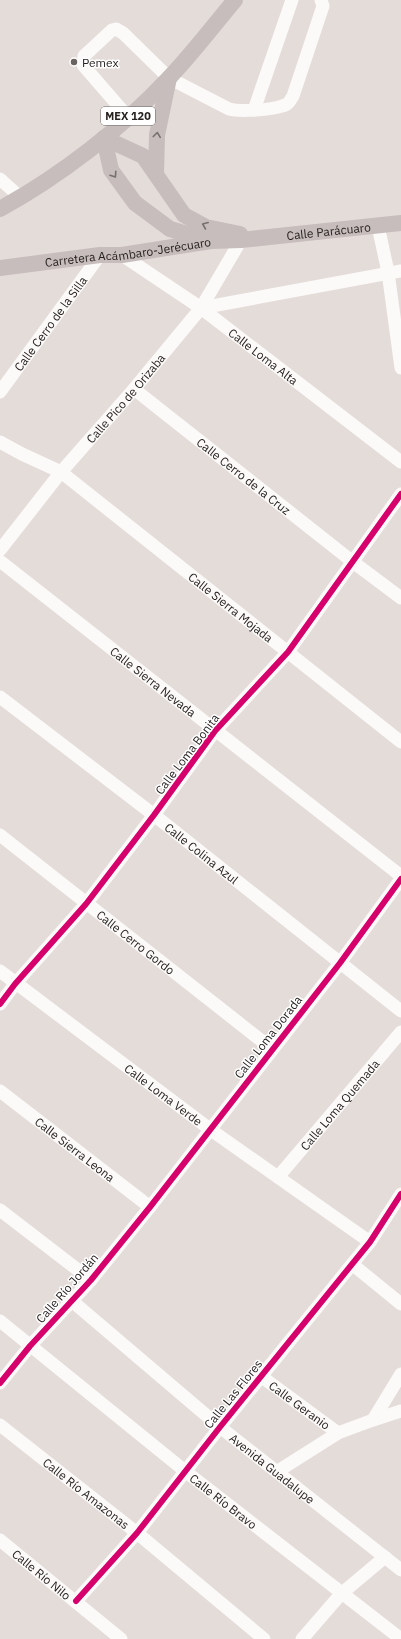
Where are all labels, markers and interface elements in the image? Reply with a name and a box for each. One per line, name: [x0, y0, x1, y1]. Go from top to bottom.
place label: Pemex: [82, 55, 119, 70]
marker: Pemex: [69, 57, 79, 67]
road number: MEX 120: [101, 107, 155, 125]
one-way arrow: [152, 132, 161, 138]
one-way arrow: [110, 170, 117, 177]
street label: Calle Parácuaro: [286, 219, 372, 243]
one-way arrow: [201, 222, 208, 230]
street label: Carretera Acámbaro-Jerécuaro: [44, 234, 212, 270]
street label: Calle Cerro de la Silla: [10, 272, 90, 374]
street label: Calle Loma Alta: [226, 325, 302, 388]
street label: Calle Pico de Orizaba: [83, 350, 168, 446]
street label: Calle Cerro de la Cruz: [194, 434, 294, 518]
street label: Calle Sierra Mojada: [186, 569, 277, 645]
street label: Calle Sierra Nevada: [107, 643, 200, 720]
street label: Calle Loma Bonita: [152, 710, 223, 797]
street label: Calle Colina Azul: [162, 819, 242, 887]
street label: Calle Cerro Gordo: [94, 907, 178, 977]
street label: Calle Loma Dorada: [231, 992, 305, 1081]
street label: Calle Loma Quemada: [297, 1056, 383, 1153]
street label: Calle Loma Verde: [122, 1060, 206, 1129]
street label: Calle Sierra Leona: [32, 1114, 119, 1185]
street label: Calle Río Jordán: [33, 1250, 101, 1326]
street label: Calle Las Flores: [201, 1356, 265, 1431]
street label: Calle Geranio: [266, 1377, 334, 1432]
street label: Avenida Guadalupe: [227, 1430, 318, 1507]
street label: Calle Río Amazonas: [40, 1454, 133, 1532]
street label: Calle Río Bravo: [187, 1470, 260, 1532]
street label: Calle Río Nilo: [9, 1546, 74, 1603]

